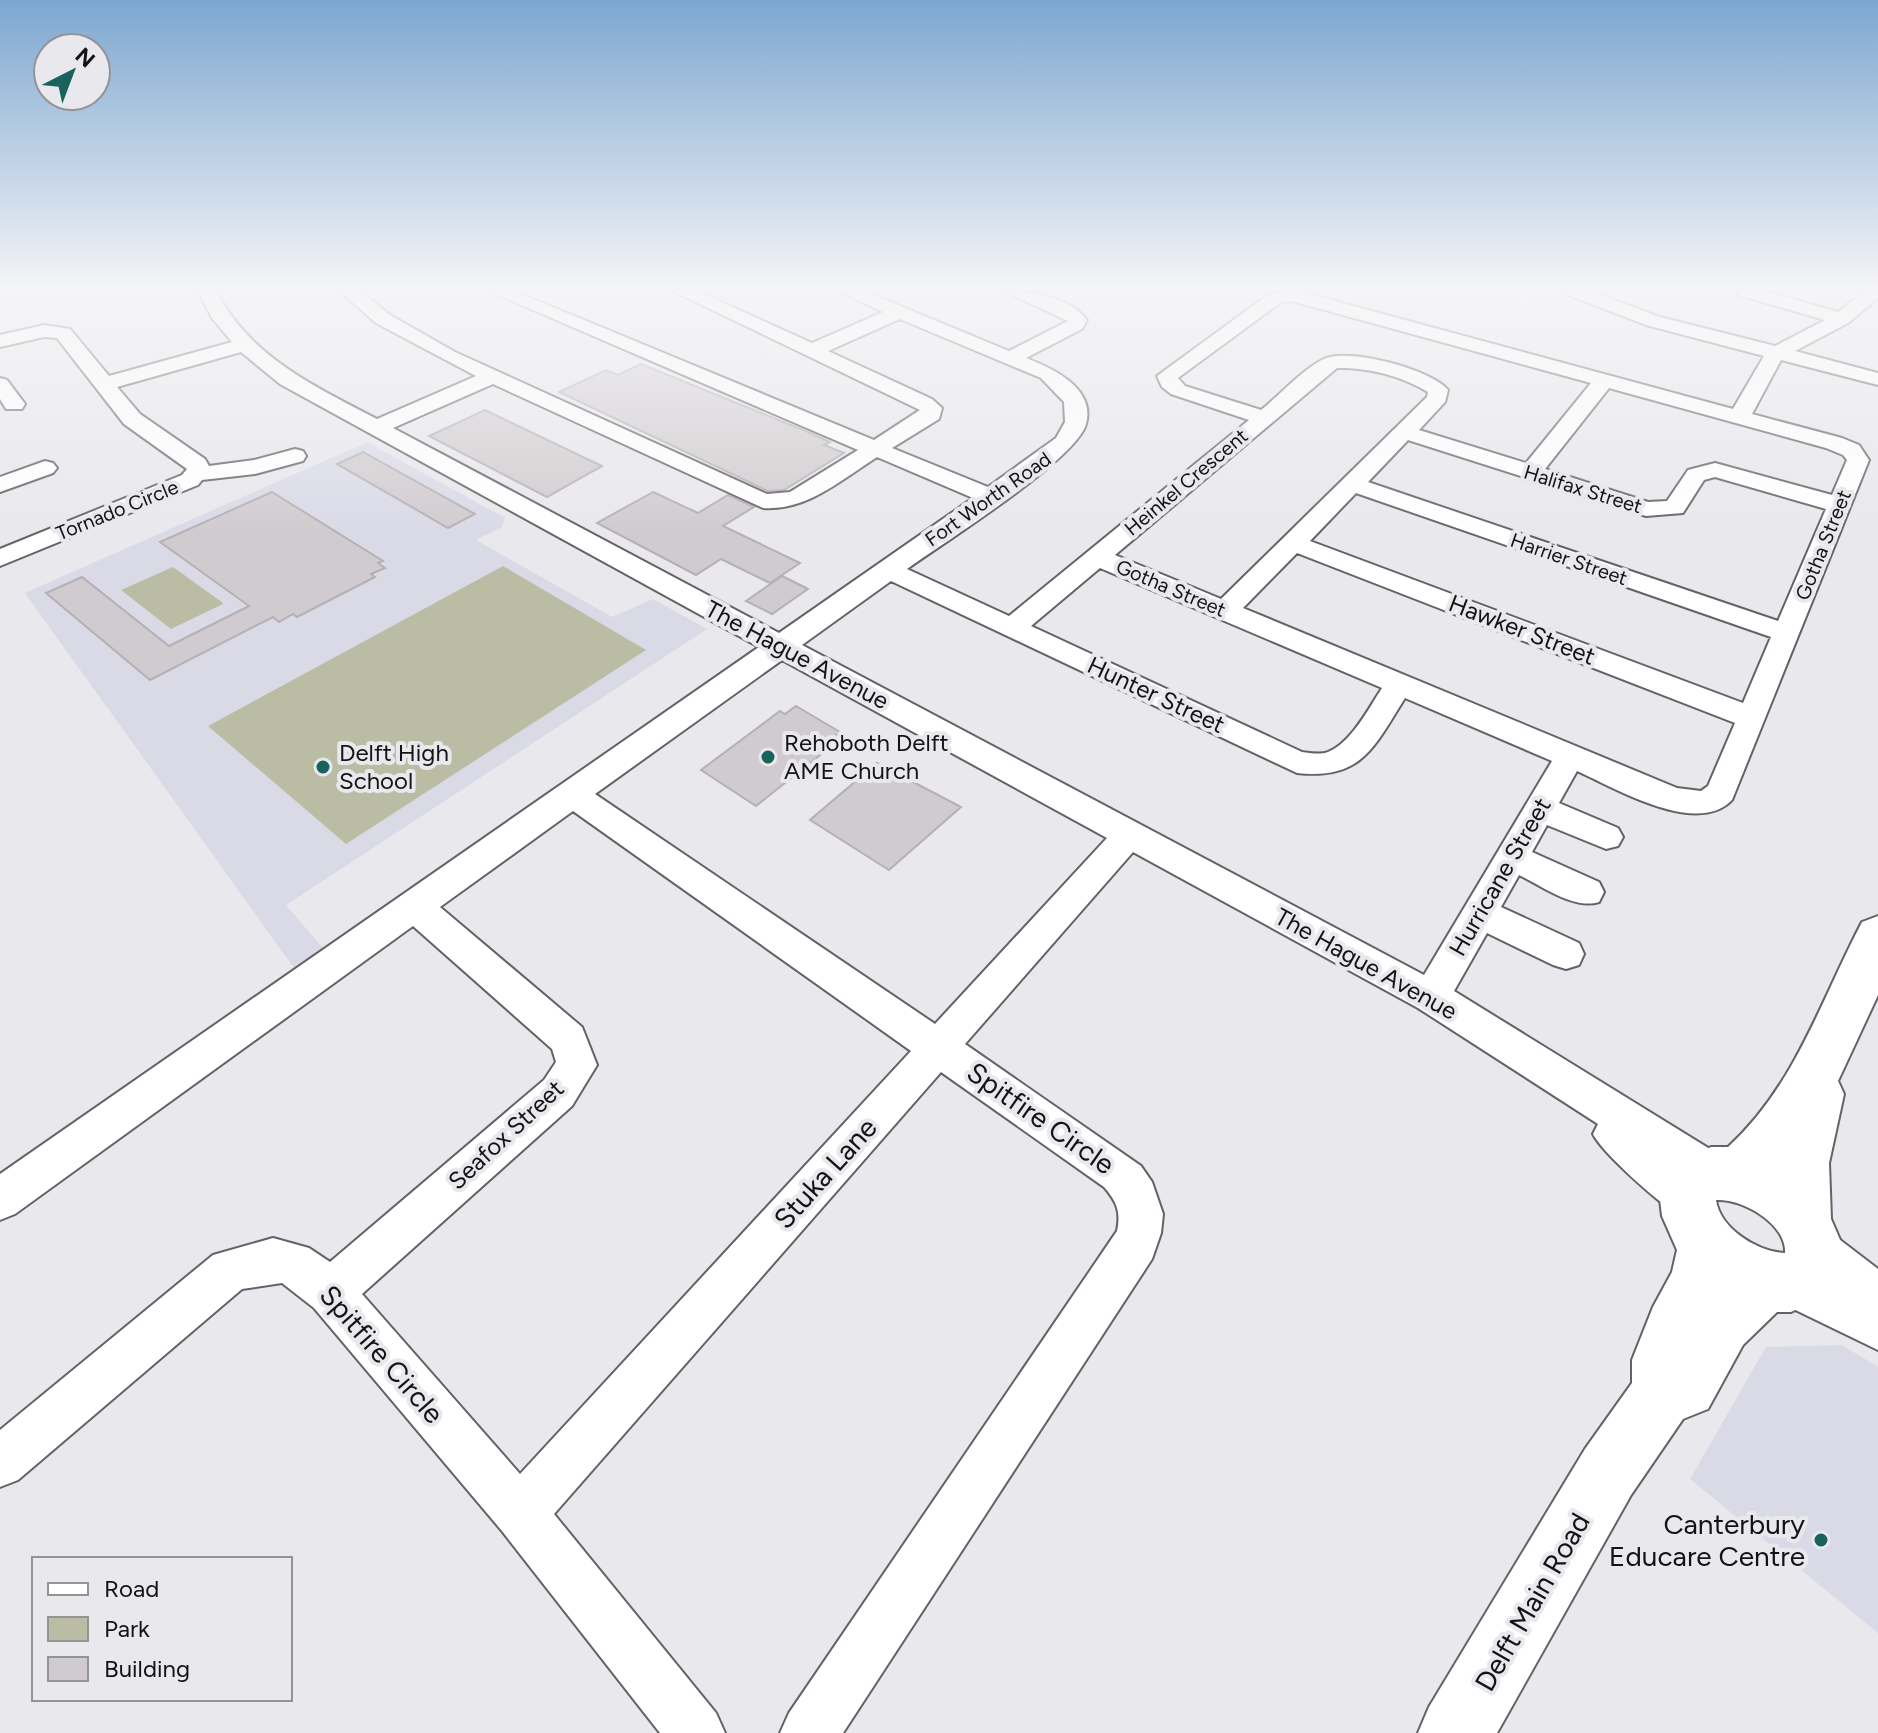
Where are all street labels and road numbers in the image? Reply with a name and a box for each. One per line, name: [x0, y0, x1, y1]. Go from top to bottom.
street label: Heinkel Crescent: [1120, 424, 1252, 540]
street label: Fort Worth Road: [920, 447, 1056, 551]
street label: Halifax Street: [1521, 460, 1645, 518]
street label: Tornado Circle: [52, 475, 182, 545]
street label: Gotha Street: [1790, 486, 1856, 604]
street label: Harrier Street: [1507, 528, 1631, 590]
street label: Gotha Street: [1113, 554, 1229, 622]
street label: Hawker Street: [1445, 588, 1600, 671]
street label: The Hague Avenue: [701, 594, 894, 715]
street label: Hunter Street: [1083, 650, 1229, 739]
street label: Hurricane Street: [1442, 792, 1557, 961]
street label: The Hague Avenue: [1270, 902, 1462, 1026]
street label: Spitfire Circle: [961, 1055, 1121, 1181]
street label: Seafox Street: [442, 1074, 569, 1195]
street label: Stuka Lane: [766, 1110, 884, 1236]
street label: Spitfire Circle: [313, 1278, 451, 1430]
street label: Delft Main Road: [1467, 1507, 1597, 1697]

